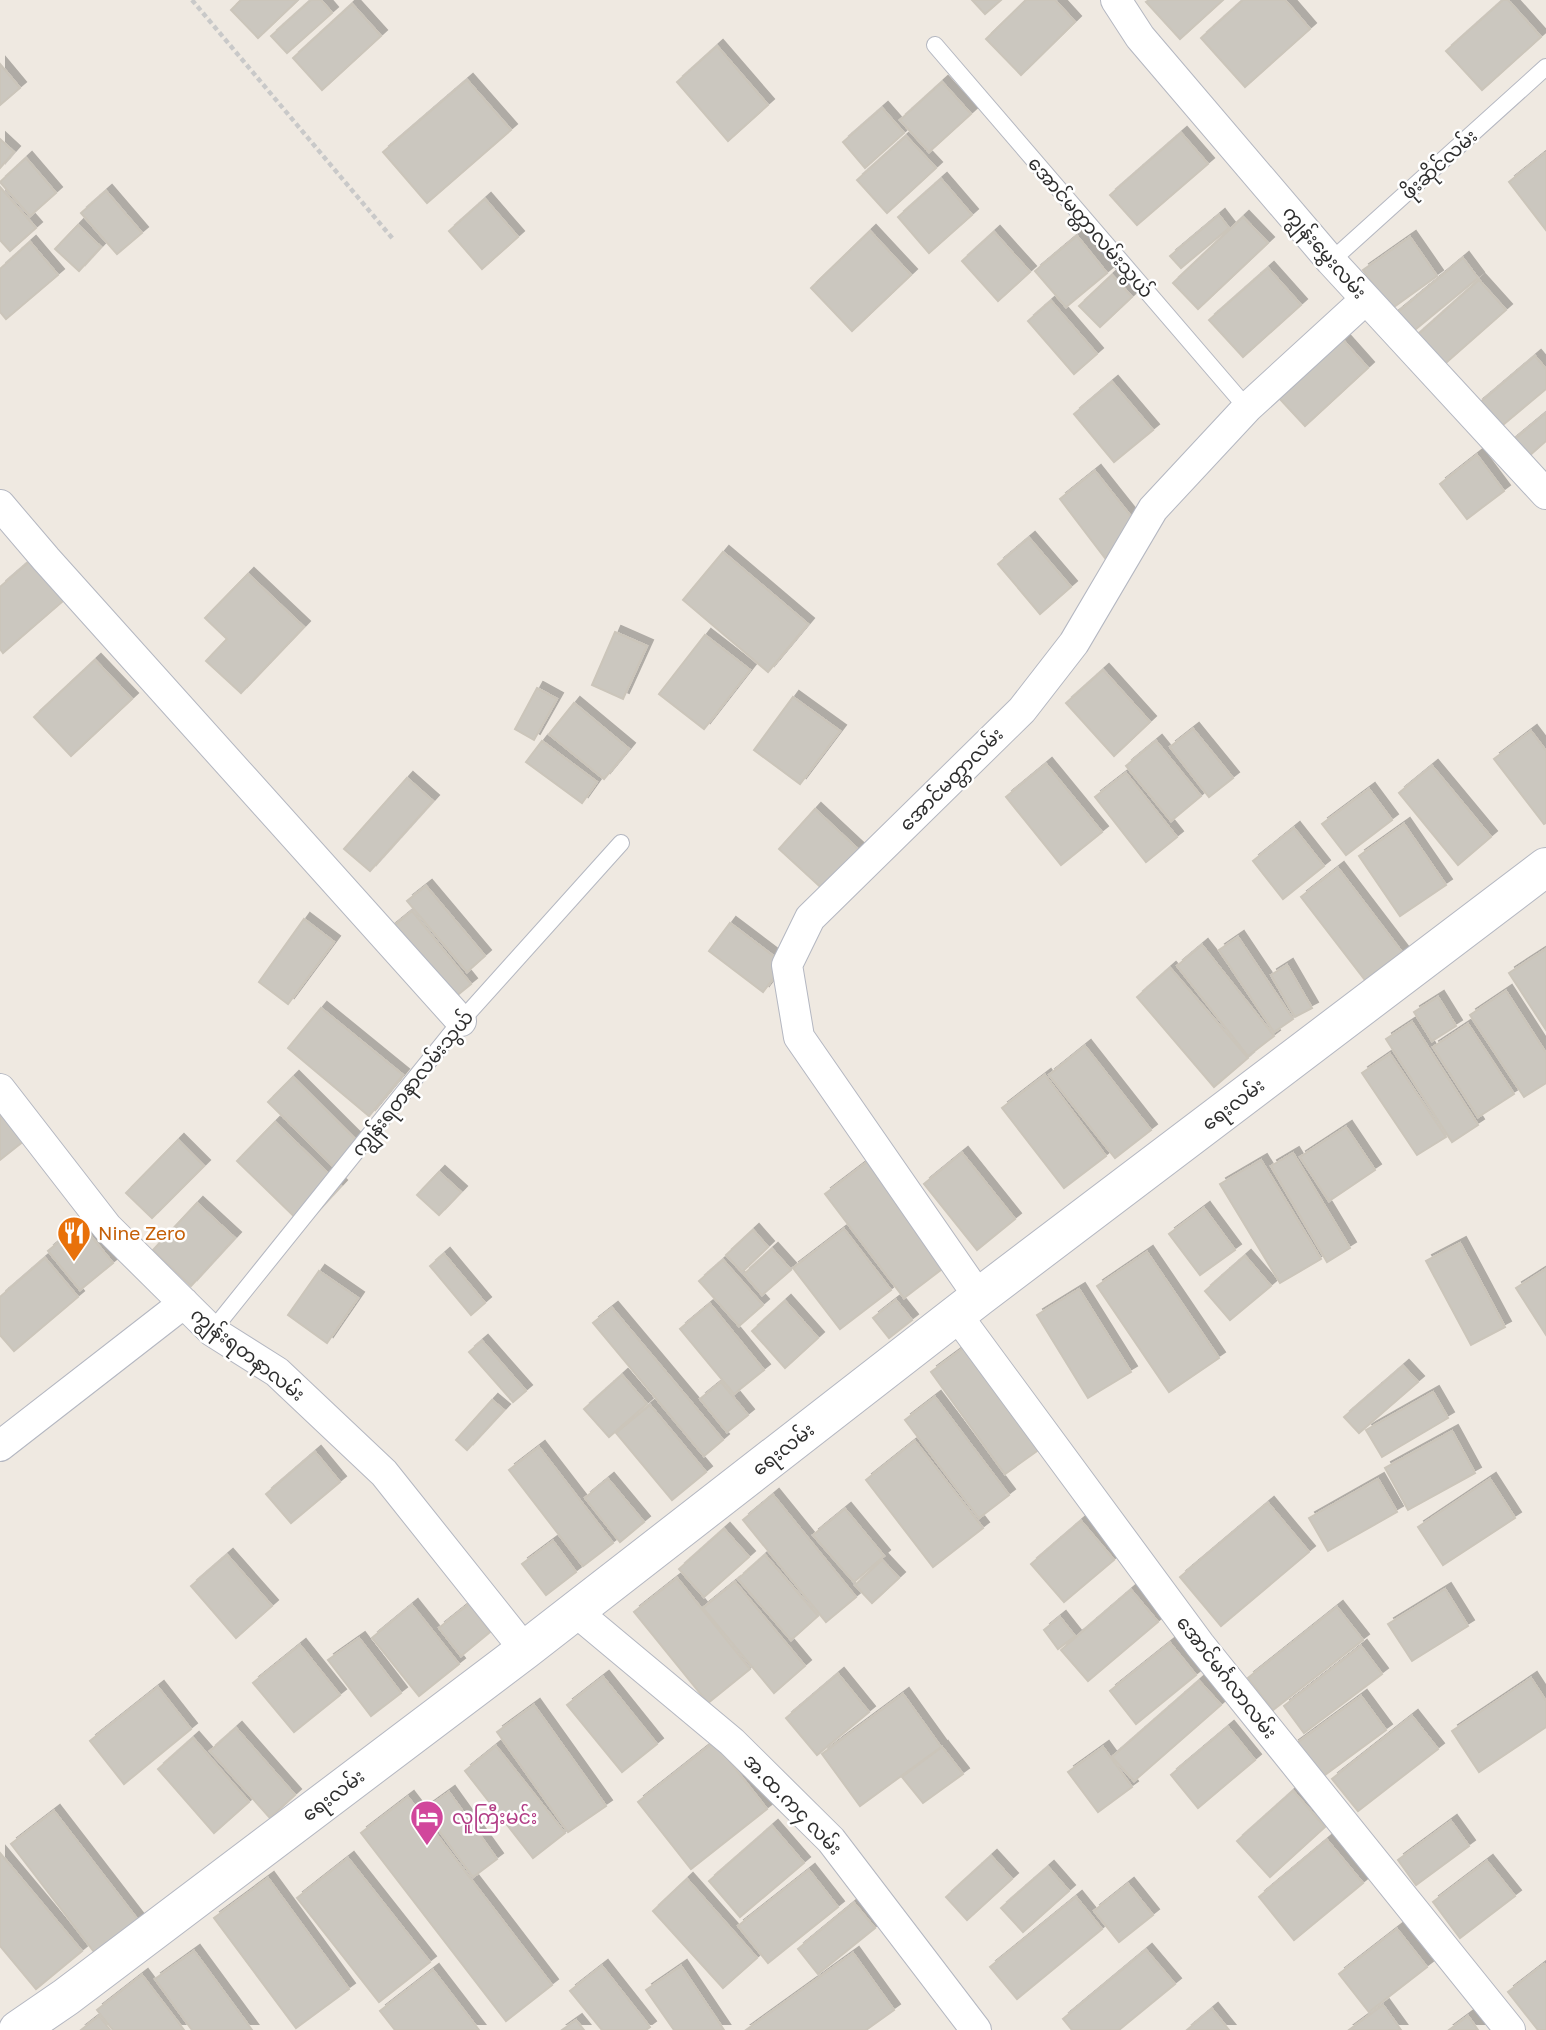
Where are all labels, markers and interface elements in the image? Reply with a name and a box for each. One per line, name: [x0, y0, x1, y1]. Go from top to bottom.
street label: ဖိုးဆိုင်လမ်း: [1395, 122, 1485, 208]
street label: အောင်မတ္တာလမ်းသွယ်: [1020, 150, 1160, 305]
street label: ကျွန်းမွှေးလမ်း: [1273, 199, 1373, 307]
street label: အောင်မတ္တာလမ်း: [893, 721, 1011, 839]
street label: ကျွန်းရတနာလမ်းသွယ်: [344, 1004, 483, 1165]
street label: ရေးလမ်း: [1196, 1071, 1271, 1139]
restaurant icon: Nine Zero: [55, 1214, 93, 1263]
place label: Nine Zero: [98, 1221, 186, 1244]
street label: ကျွန်းရတနာလမ်း: [182, 1300, 311, 1411]
street label: ရေးလမ်း: [746, 1416, 821, 1484]
street label: အောင်မင်္ဂလာလမ်း: [1172, 1610, 1284, 1743]
street label: အ.ထ.က၄ လမ်း: [736, 1747, 849, 1862]
street label: ရေးလမ်း: [296, 1762, 371, 1830]
hotel icon: လူကြီးမင်း: [408, 1798, 446, 1847]
place label: လူကြီးမင်း: [452, 1803, 537, 1834]

